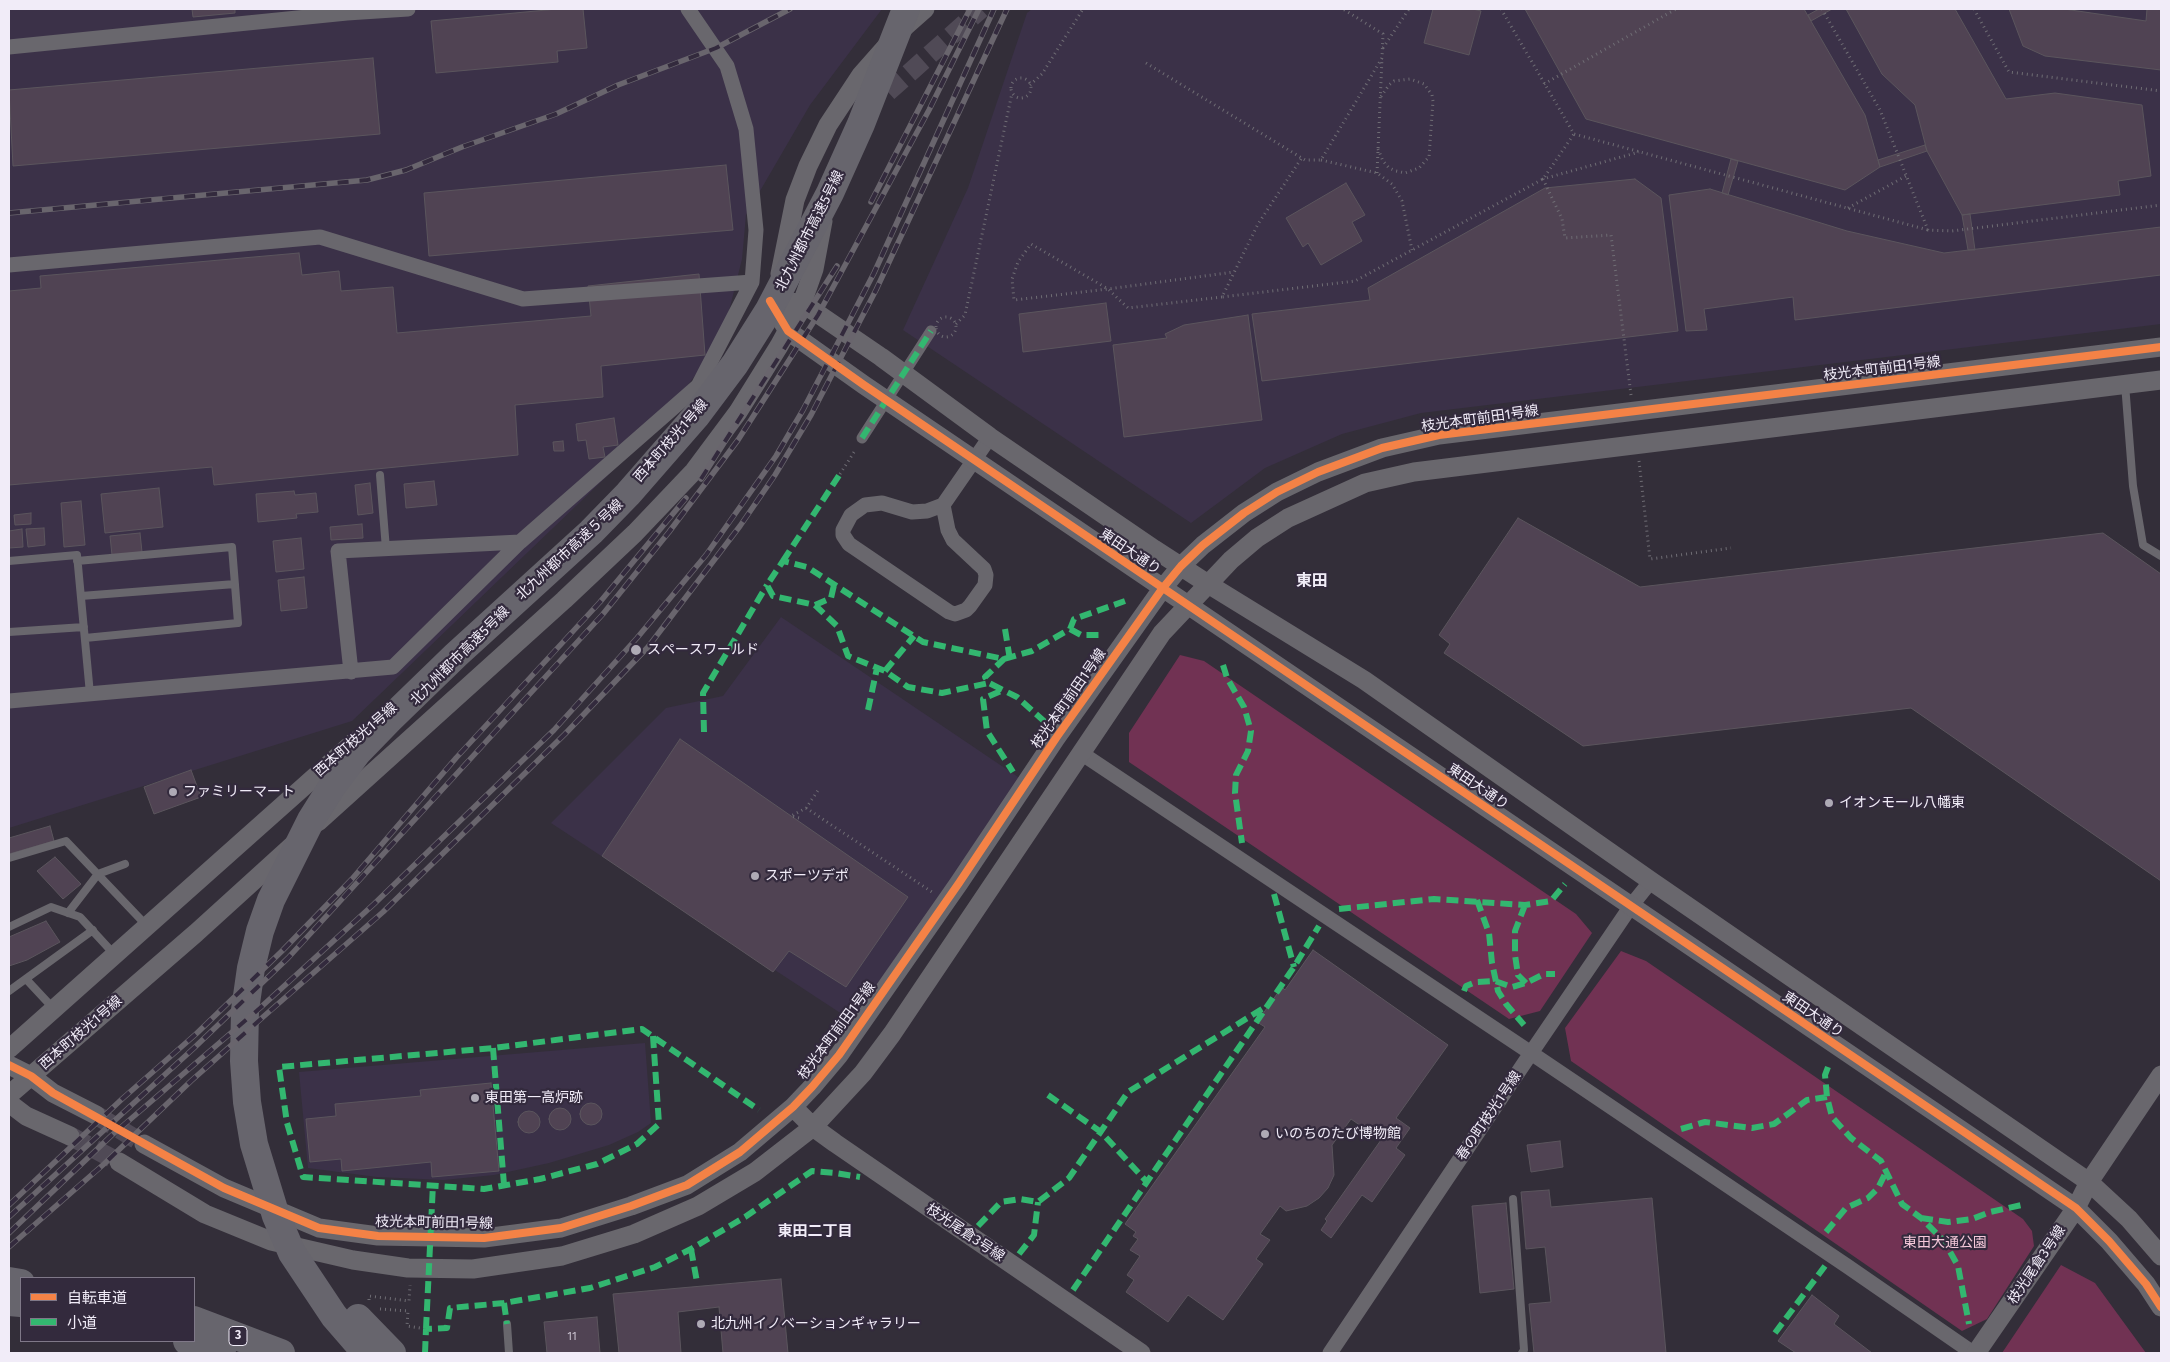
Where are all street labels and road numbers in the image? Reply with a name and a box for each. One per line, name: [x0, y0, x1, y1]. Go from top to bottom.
street label: 北九州都市高速5号線: [772, 168, 848, 294]
street label: 枝光本町前田1号線: [1822, 353, 1942, 385]
street label: 西本町枝光1号線: [631, 396, 711, 486]
street label: 枝光本町前田1号線: [1420, 402, 1540, 436]
street label: 北九州都市高速５号線: [513, 496, 627, 604]
street label: 東田大通り: [1096, 525, 1164, 579]
street label: 北九州都市高速5号線: [407, 603, 513, 709]
street label: 枝光本町前田1号線: [1028, 646, 1110, 752]
street label: 西本町枝光1号線: [311, 700, 401, 780]
street label: 東田大通り: [1444, 760, 1512, 814]
street label: 枝光本町前田1号線: [795, 979, 879, 1083]
street label: 東田大通り: [1779, 988, 1847, 1042]
street label: 西本町枝光1号線: [36, 993, 126, 1073]
street label: 春の町枝光1号線: [1453, 1068, 1525, 1164]
street label: 枝光尾倉3号線: [923, 1201, 1007, 1265]
street label: 枝光本町前田1号線: [375, 1214, 493, 1232]
street label: 枝光尾倉3号線: [2005, 1223, 2069, 1307]
road number: 3: [229, 1326, 247, 1345]

